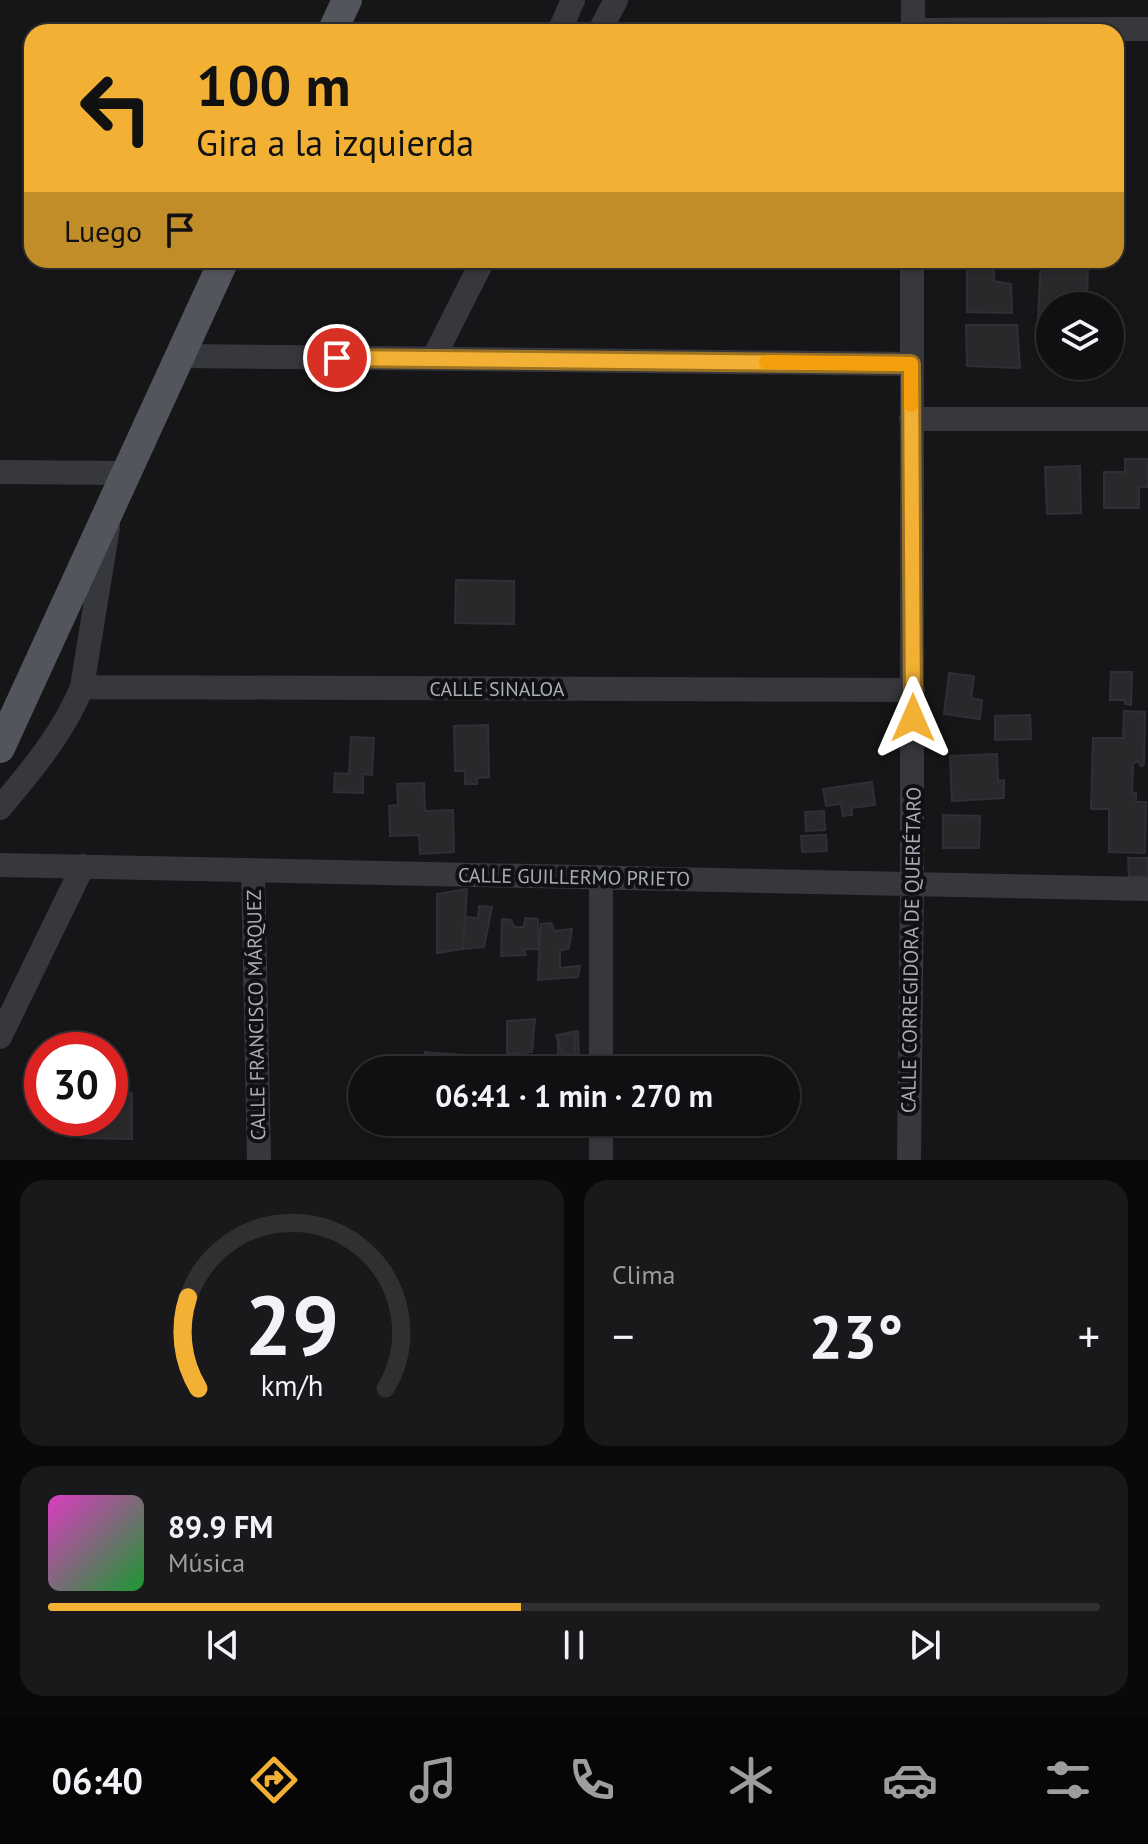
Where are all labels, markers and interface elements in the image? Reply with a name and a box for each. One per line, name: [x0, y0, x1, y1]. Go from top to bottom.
text: 100 m: [196, 49, 351, 121]
icon: left: [64, 56, 168, 160]
text: Gira a la izquierda: [196, 119, 474, 166]
icon: arrive: [158, 208, 202, 252]
text: Luego: [64, 211, 142, 250]
map controls: [1036, 292, 1124, 380]
button: layers: [1036, 292, 1124, 380]
pin: [303, 324, 371, 392]
icon: arrive: [315, 336, 359, 380]
street label: CALLE SINALOA: [430, 676, 565, 702]
position arrow: [871, 676, 955, 760]
street label: CALLE CORREGIDORA DE QUERÉTARO: [895, 787, 927, 1113]
street label: CALLE GUILLERMO PRIETO: [458, 862, 690, 892]
street label: CALLE FRANCISCO MÁRQUEZ: [241, 889, 271, 1141]
speed limit sign: 30: [24, 1032, 128, 1136]
text: 06:41 · 1 min · 270 m: [435, 1076, 713, 1115]
text: Clima: [612, 1258, 675, 1291]
text: 29: [245, 1270, 339, 1378]
text: 23°: [809, 1297, 903, 1375]
text: −: [612, 1307, 634, 1364]
text: +: [1078, 1307, 1100, 1364]
text: km/h: [261, 1367, 323, 1404]
text: 89.9 FM: [168, 1507, 273, 1546]
text: Música: [168, 1546, 245, 1579]
icon: previous: [201, 1623, 245, 1667]
icon: pause: [552, 1623, 596, 1667]
icon: next: [903, 1623, 947, 1667]
icon: directions: [246, 1752, 302, 1808]
icon: music: [405, 1752, 461, 1808]
icon: phone: [564, 1752, 620, 1808]
icon: climate: [723, 1752, 779, 1808]
icon: car: [882, 1752, 938, 1808]
icon: filters: [1040, 1752, 1096, 1808]
text: 06:40: [51, 1757, 143, 1804]

